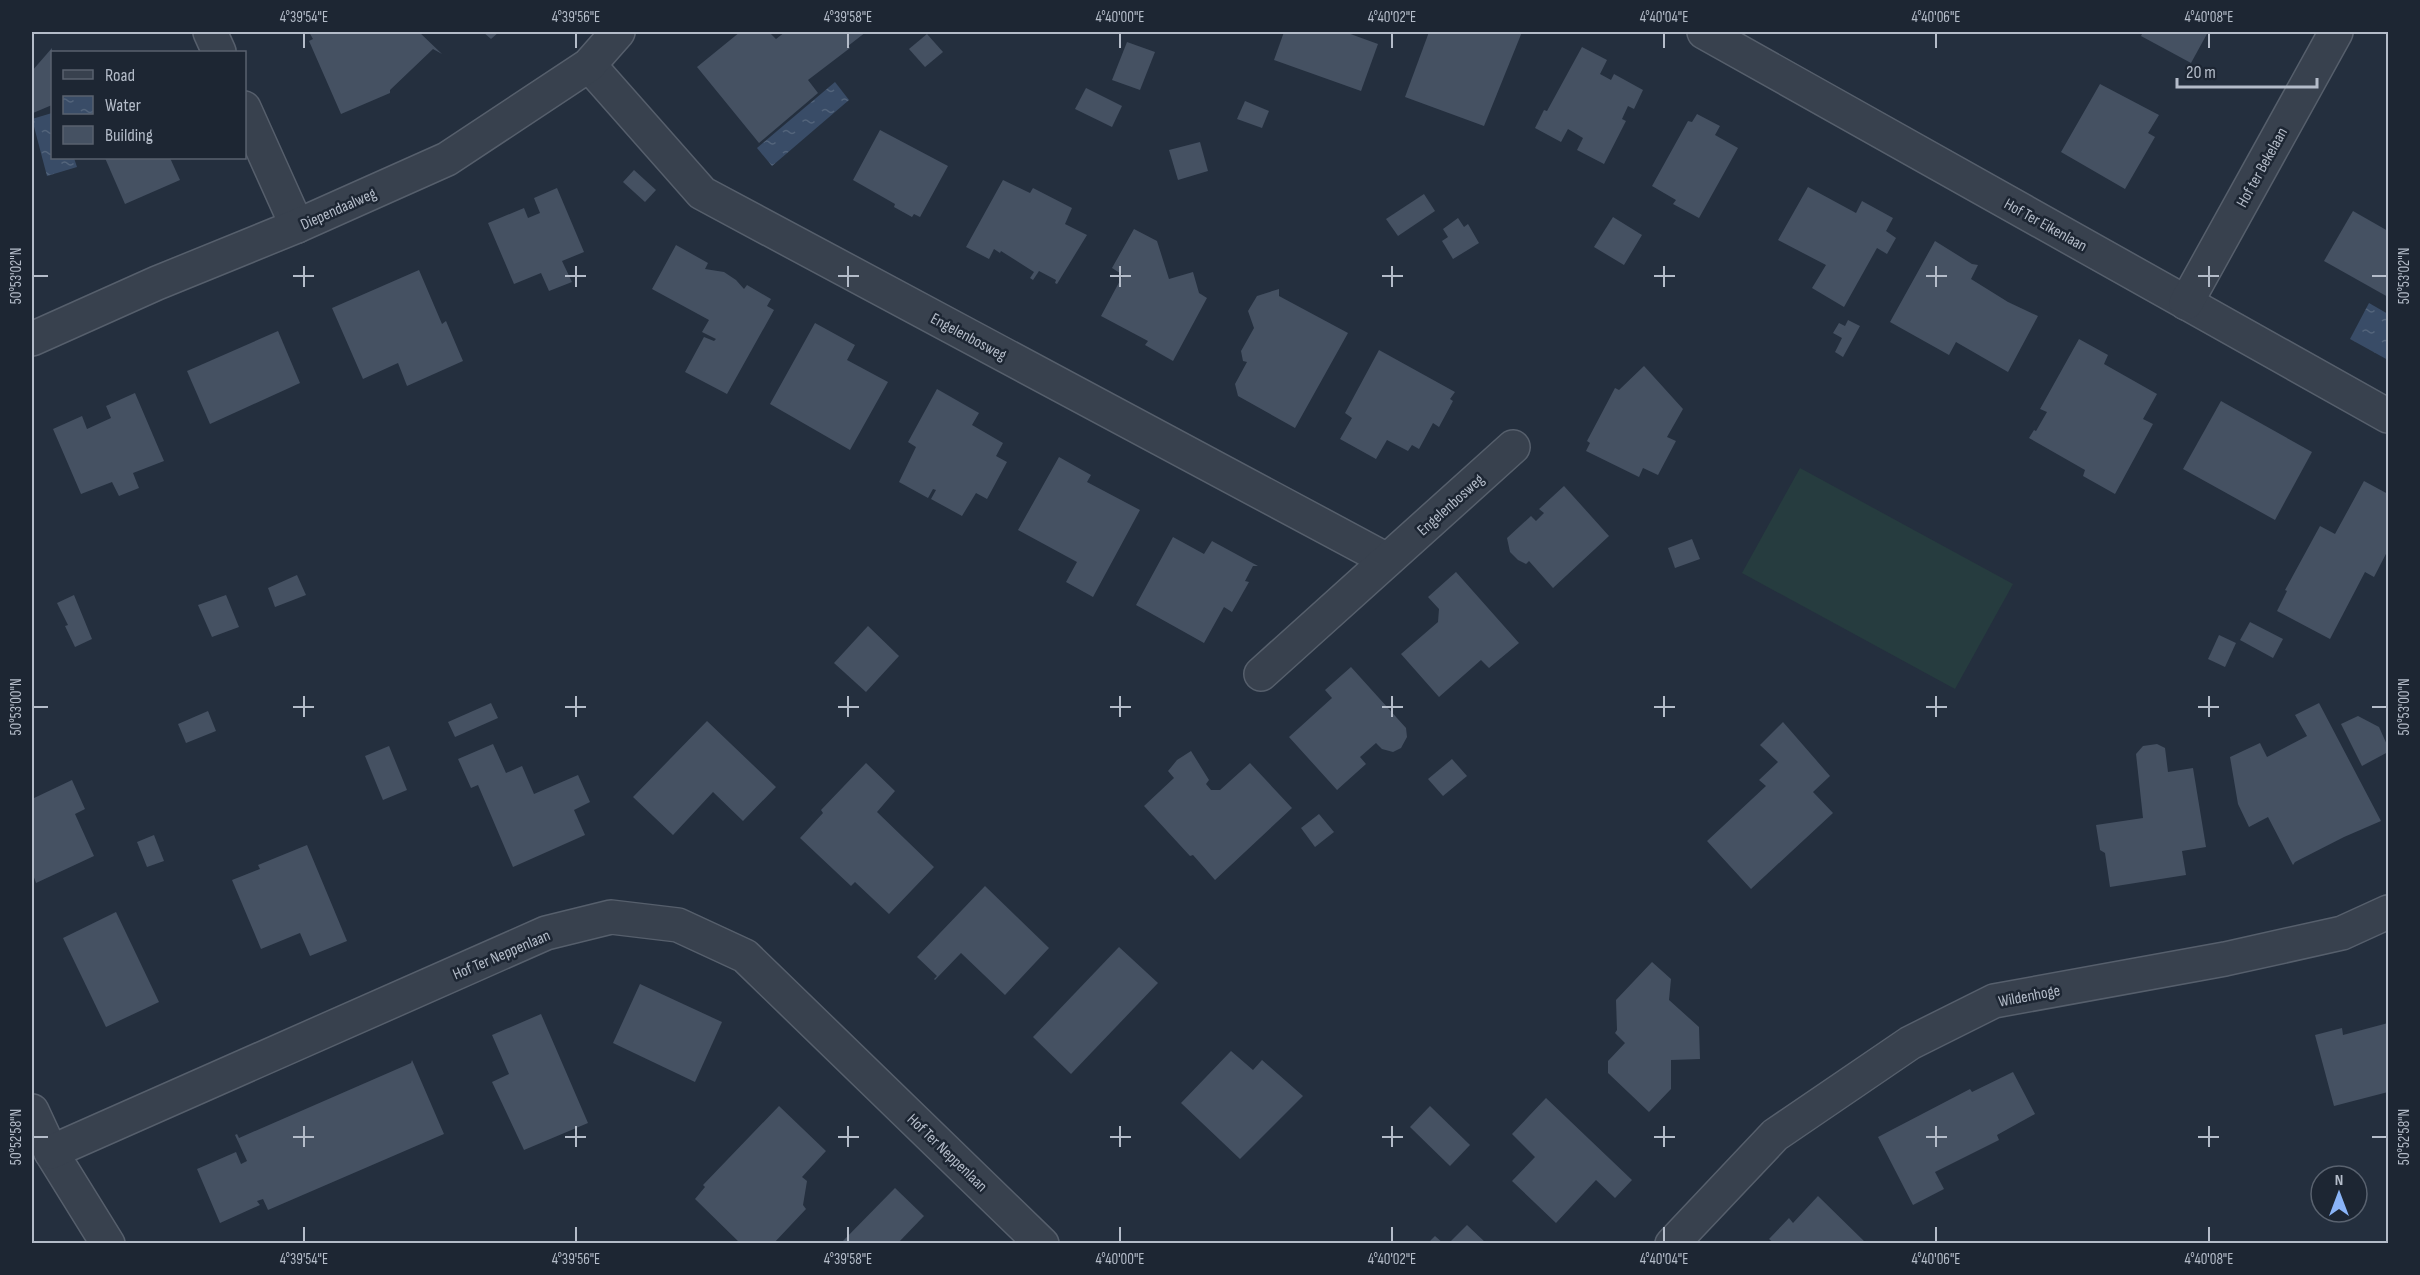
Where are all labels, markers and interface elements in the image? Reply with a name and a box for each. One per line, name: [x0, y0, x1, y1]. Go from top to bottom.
text: 4°39'54"E: [280, 8, 328, 27]
text: 4°39'56"E: [552, 8, 600, 27]
text: 4°39'58"E: [824, 8, 872, 27]
text: 4°40'00"E: [1095, 8, 1145, 27]
text: 4°40'02"E: [1368, 8, 1416, 27]
text: 4°40'04"E: [1640, 8, 1688, 27]
text: 4°40'06"E: [1912, 8, 1960, 27]
text: 4°40'08"E: [2185, 8, 2233, 27]
legend: [51, 51, 246, 159]
scale bar: [2177, 51, 2316, 89]
text: 20 m: [2186, 62, 2216, 83]
text: Road: [105, 65, 135, 86]
text: Water: [105, 95, 141, 116]
text: Building: [105, 125, 153, 146]
street label: Hof ter Bekelaan: [2233, 125, 2292, 211]
street label: Diependaalweg: [298, 184, 379, 234]
street label: Hof Ter Eikenlaan: [2001, 195, 2090, 256]
text: 50°53'02"N: [7, 248, 26, 304]
text: 50°53'02"N: [2395, 248, 2414, 304]
street label: Engelenbosweg: [927, 309, 1009, 365]
street label: Engelenbosweg: [1414, 470, 1488, 540]
text: 50°53'00"N: [7, 678, 26, 736]
text: 50°53'00"N: [2395, 678, 2414, 736]
street label: Hof Ter Neppenlaan: [450, 926, 553, 984]
street label: Wildenhoge: [1997, 981, 2062, 1012]
text: 50°52'58"N: [7, 1109, 26, 1165]
text: 50°52'58"N: [2395, 1109, 2414, 1165]
street label: Hof Ter Neppenlaan: [903, 1110, 991, 1196]
north arrow: [2309, 1164, 2369, 1224]
text: N: [2335, 1171, 2343, 1190]
text: 4°39'54"E: [280, 1250, 328, 1269]
text: 4°39'56"E: [552, 1250, 600, 1269]
text: 4°39'58"E: [824, 1250, 872, 1269]
text: 4°40'00"E: [1095, 1250, 1145, 1269]
text: 4°40'02"E: [1368, 1250, 1416, 1269]
text: 4°40'04"E: [1640, 1250, 1688, 1269]
text: 4°40'06"E: [1912, 1250, 1960, 1269]
text: 4°40'08"E: [2185, 1250, 2233, 1269]

